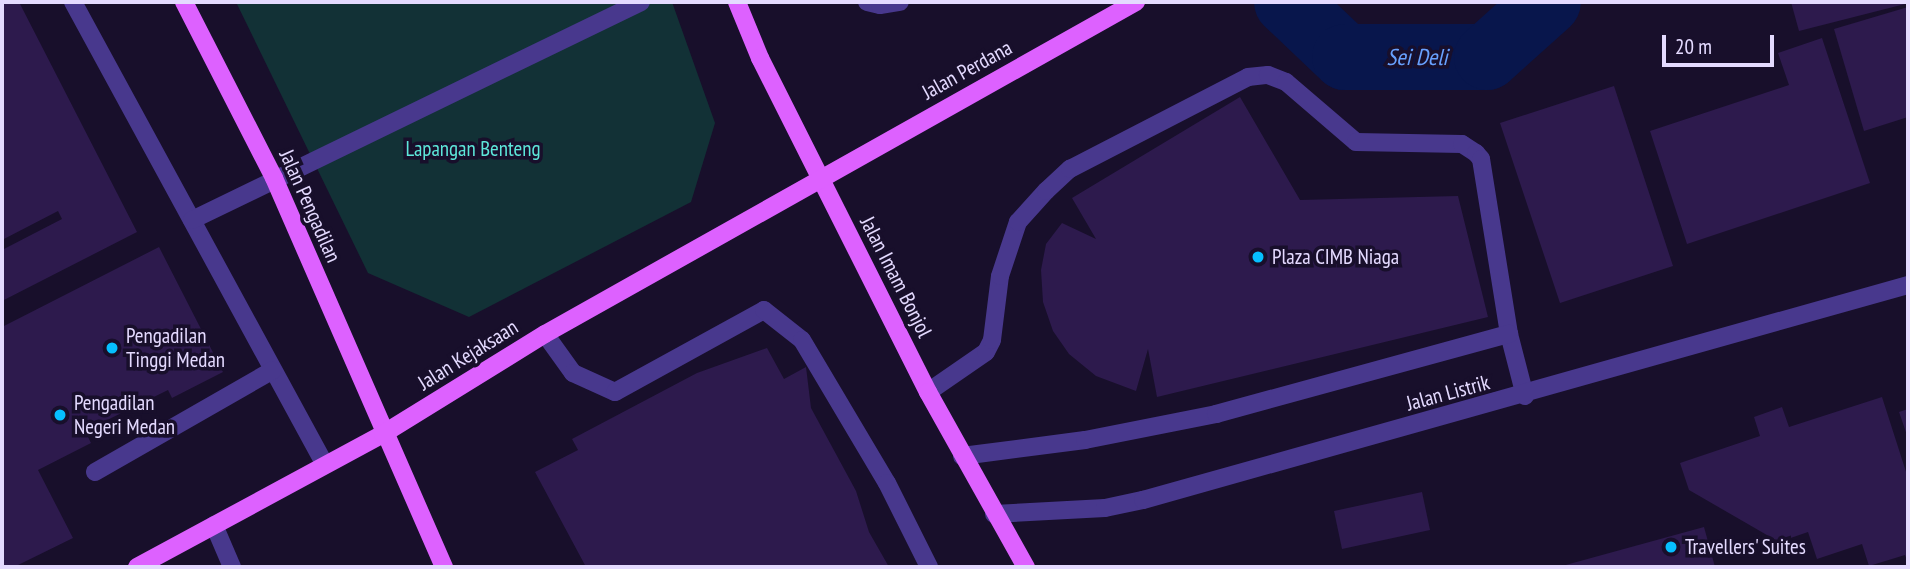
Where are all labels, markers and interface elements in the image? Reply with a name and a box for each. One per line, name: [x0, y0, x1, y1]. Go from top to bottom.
scale bar: [1665, 21, 1777, 65]
text: 20 m: [1675, 33, 1712, 60]
street label: Jalan Perdana: [918, 35, 1016, 105]
water label: Sei Deli: [1386, 43, 1448, 71]
park label: Lapangan Benteng: [405, 136, 541, 162]
street label: Jalan Pengadilan: [274, 146, 346, 266]
street label: Jalan Imam Bonjol: [855, 212, 937, 342]
place label: Plaza CIMB Niaga: [1272, 244, 1399, 270]
marker: Plaza CIMB Niaga: [1250, 249, 1266, 265]
street label: Jalan Kejaksaan: [413, 314, 523, 396]
place label: Pengadilan Tinggi Medan: [126, 323, 225, 373]
marker: Pengadilan Tinggi Medan: [104, 340, 120, 356]
street label: Jalan Listrik: [1404, 370, 1492, 416]
place label: Pengadilan Negeri Medan: [74, 390, 175, 440]
marker: Pengadilan Negeri Medan: [52, 407, 68, 423]
place label: Travellers' Suites: [1685, 534, 1807, 560]
marker: Travellers' Suites: [1663, 539, 1679, 555]

